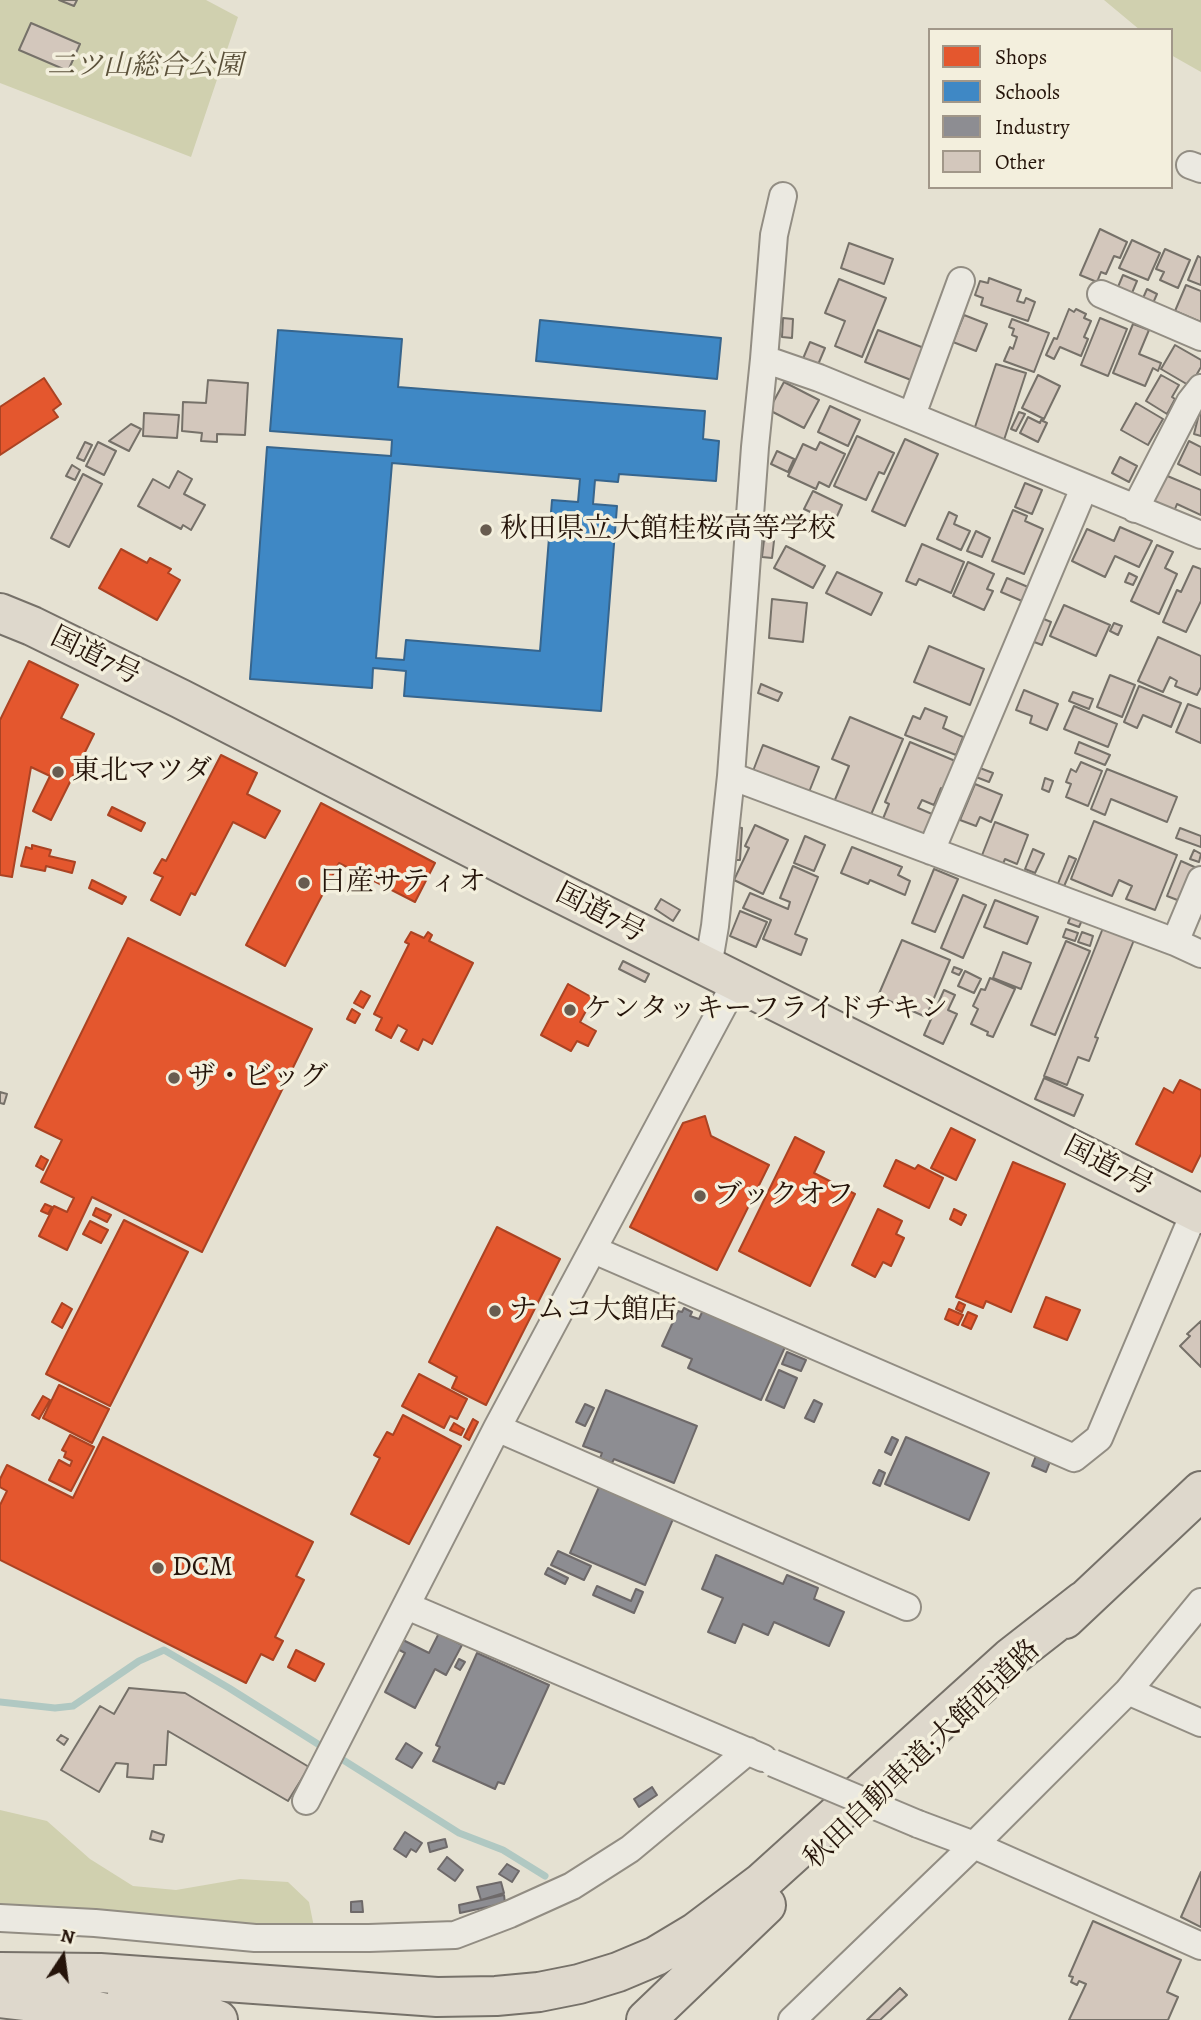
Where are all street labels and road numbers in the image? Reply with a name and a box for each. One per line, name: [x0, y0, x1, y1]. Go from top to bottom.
street label: 国道7号: [45, 621, 145, 693]
street label: 国道7号: [550, 877, 650, 951]
street label: 国道7号: [1058, 1130, 1158, 1204]
street label: 秋田自動車道;大館西道路: [798, 1634, 1048, 1876]

